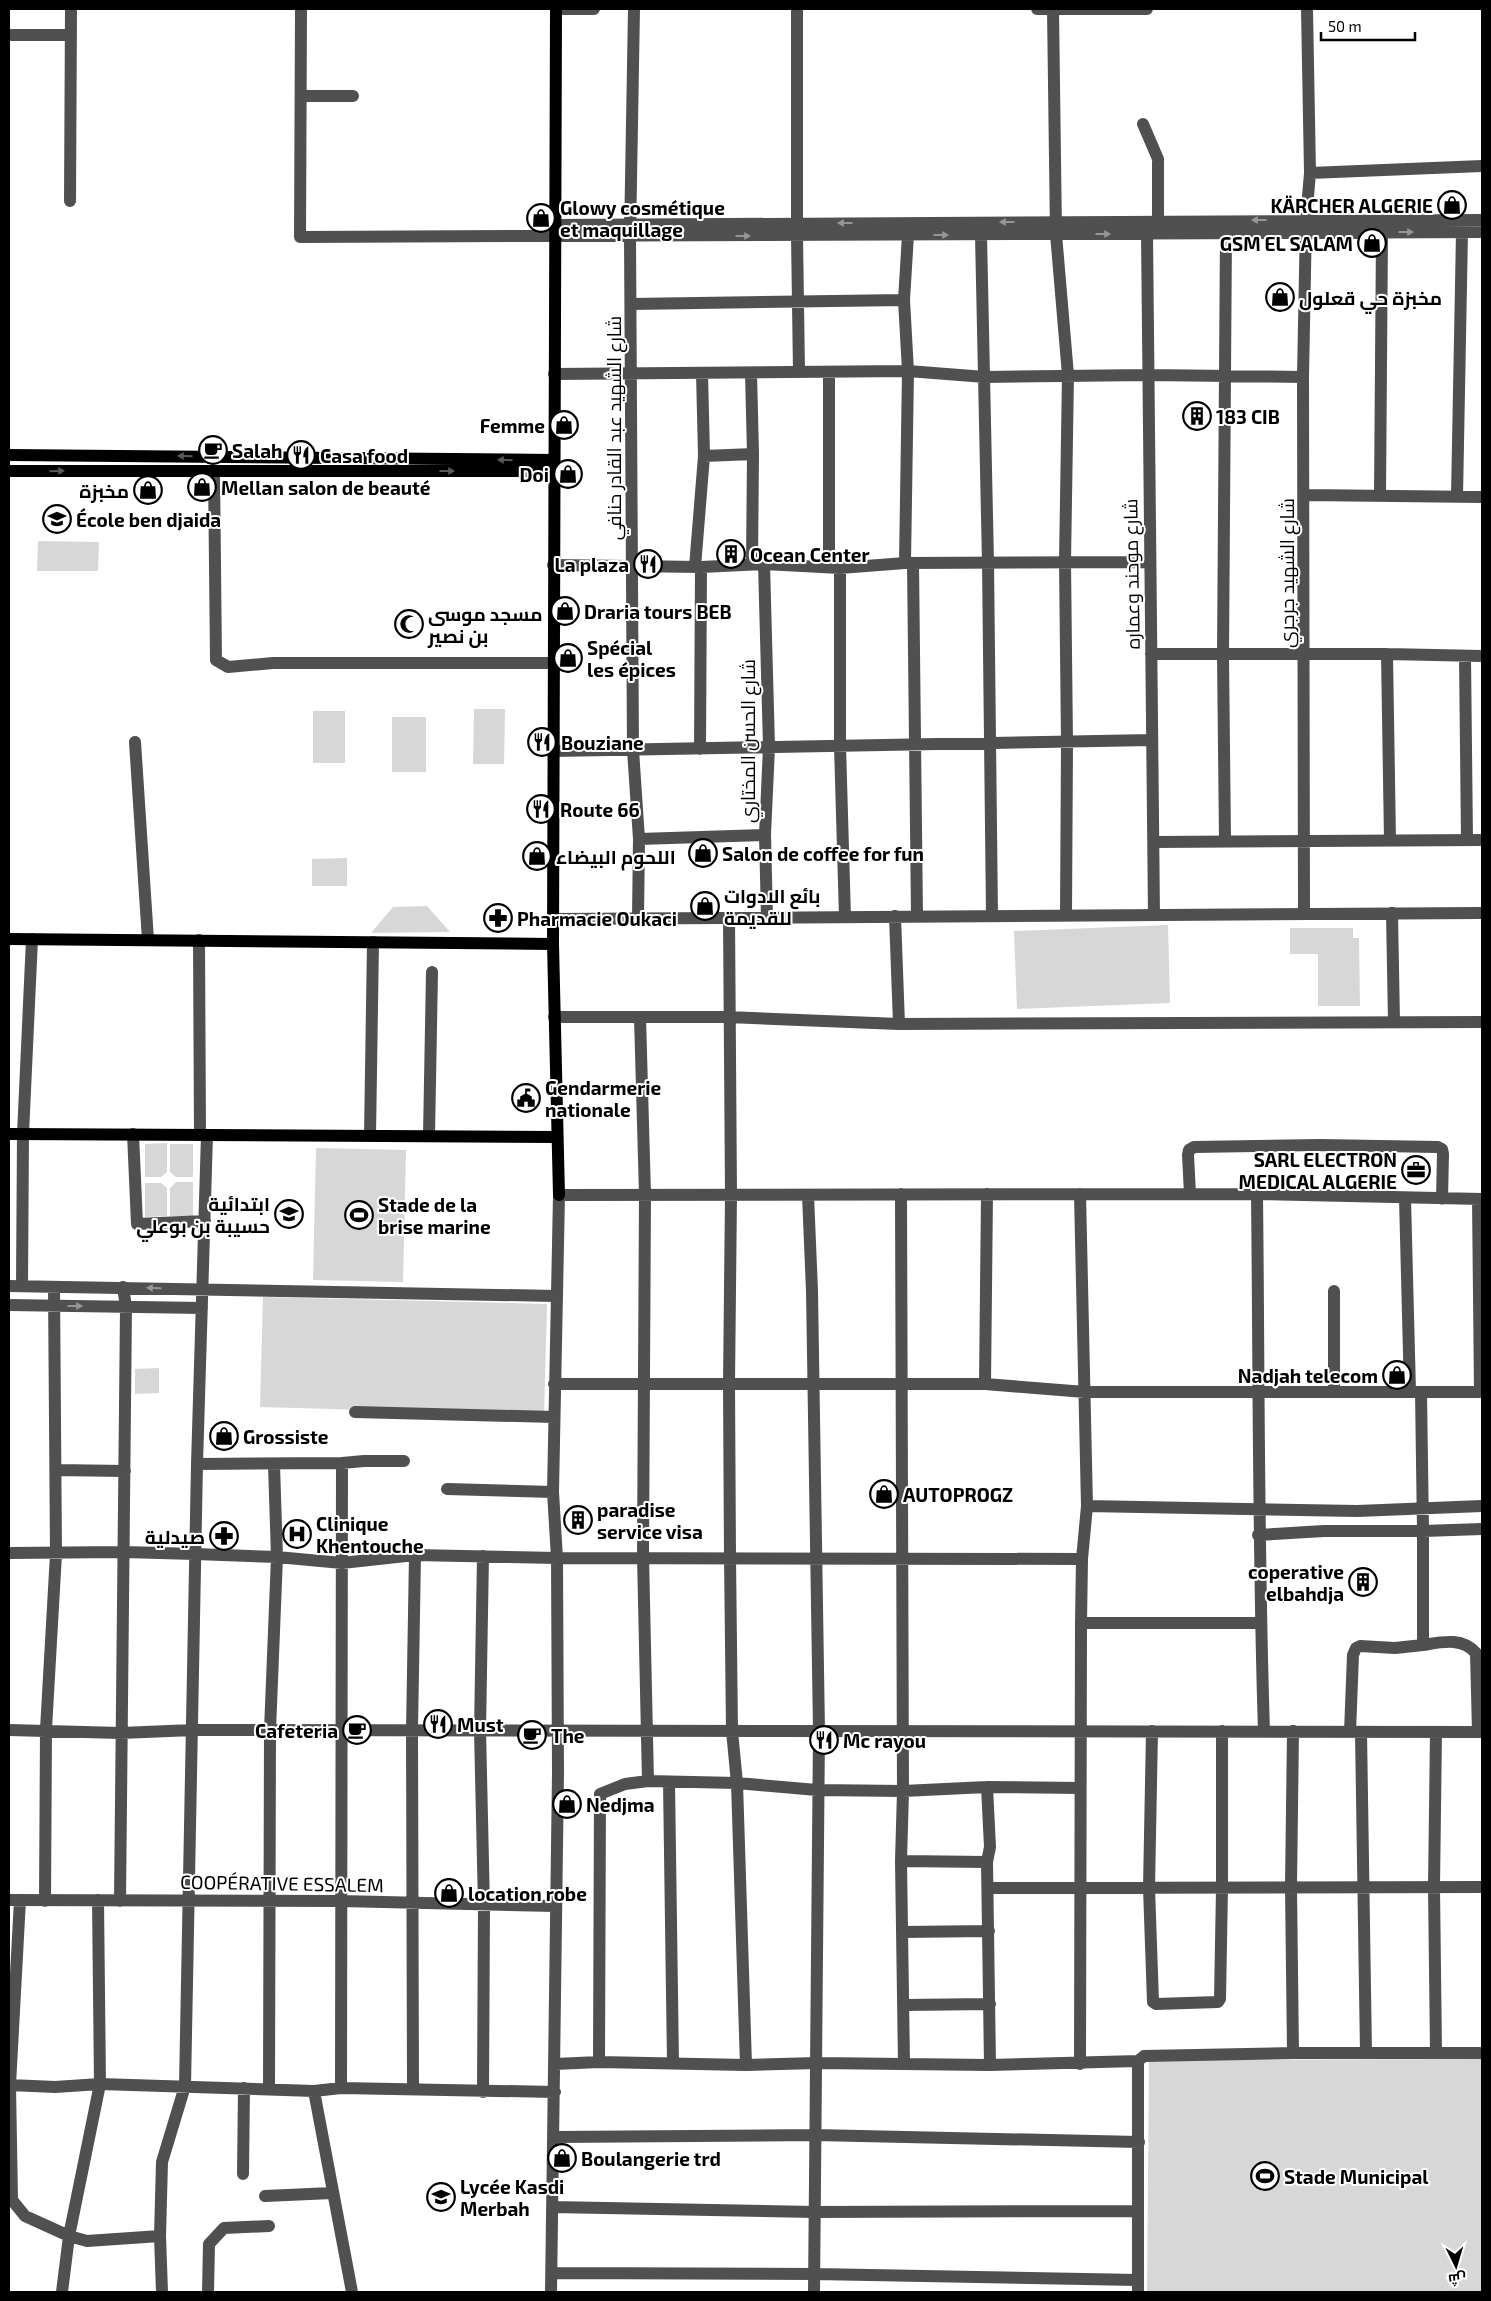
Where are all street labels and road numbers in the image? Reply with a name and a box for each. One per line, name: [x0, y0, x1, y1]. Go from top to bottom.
street label: شارع الشهيد عبد القادر حنافي: [602, 316, 629, 540]
street label: شارع موحند وعماره: [1118, 498, 1147, 650]
street label: شارع الشهيد جرجري: [1275, 498, 1302, 648]
street label: شارع الحسن المختاري: [736, 659, 763, 823]
street label: COOPÉRATIVE ESSALEM: [180, 1870, 384, 1896]

